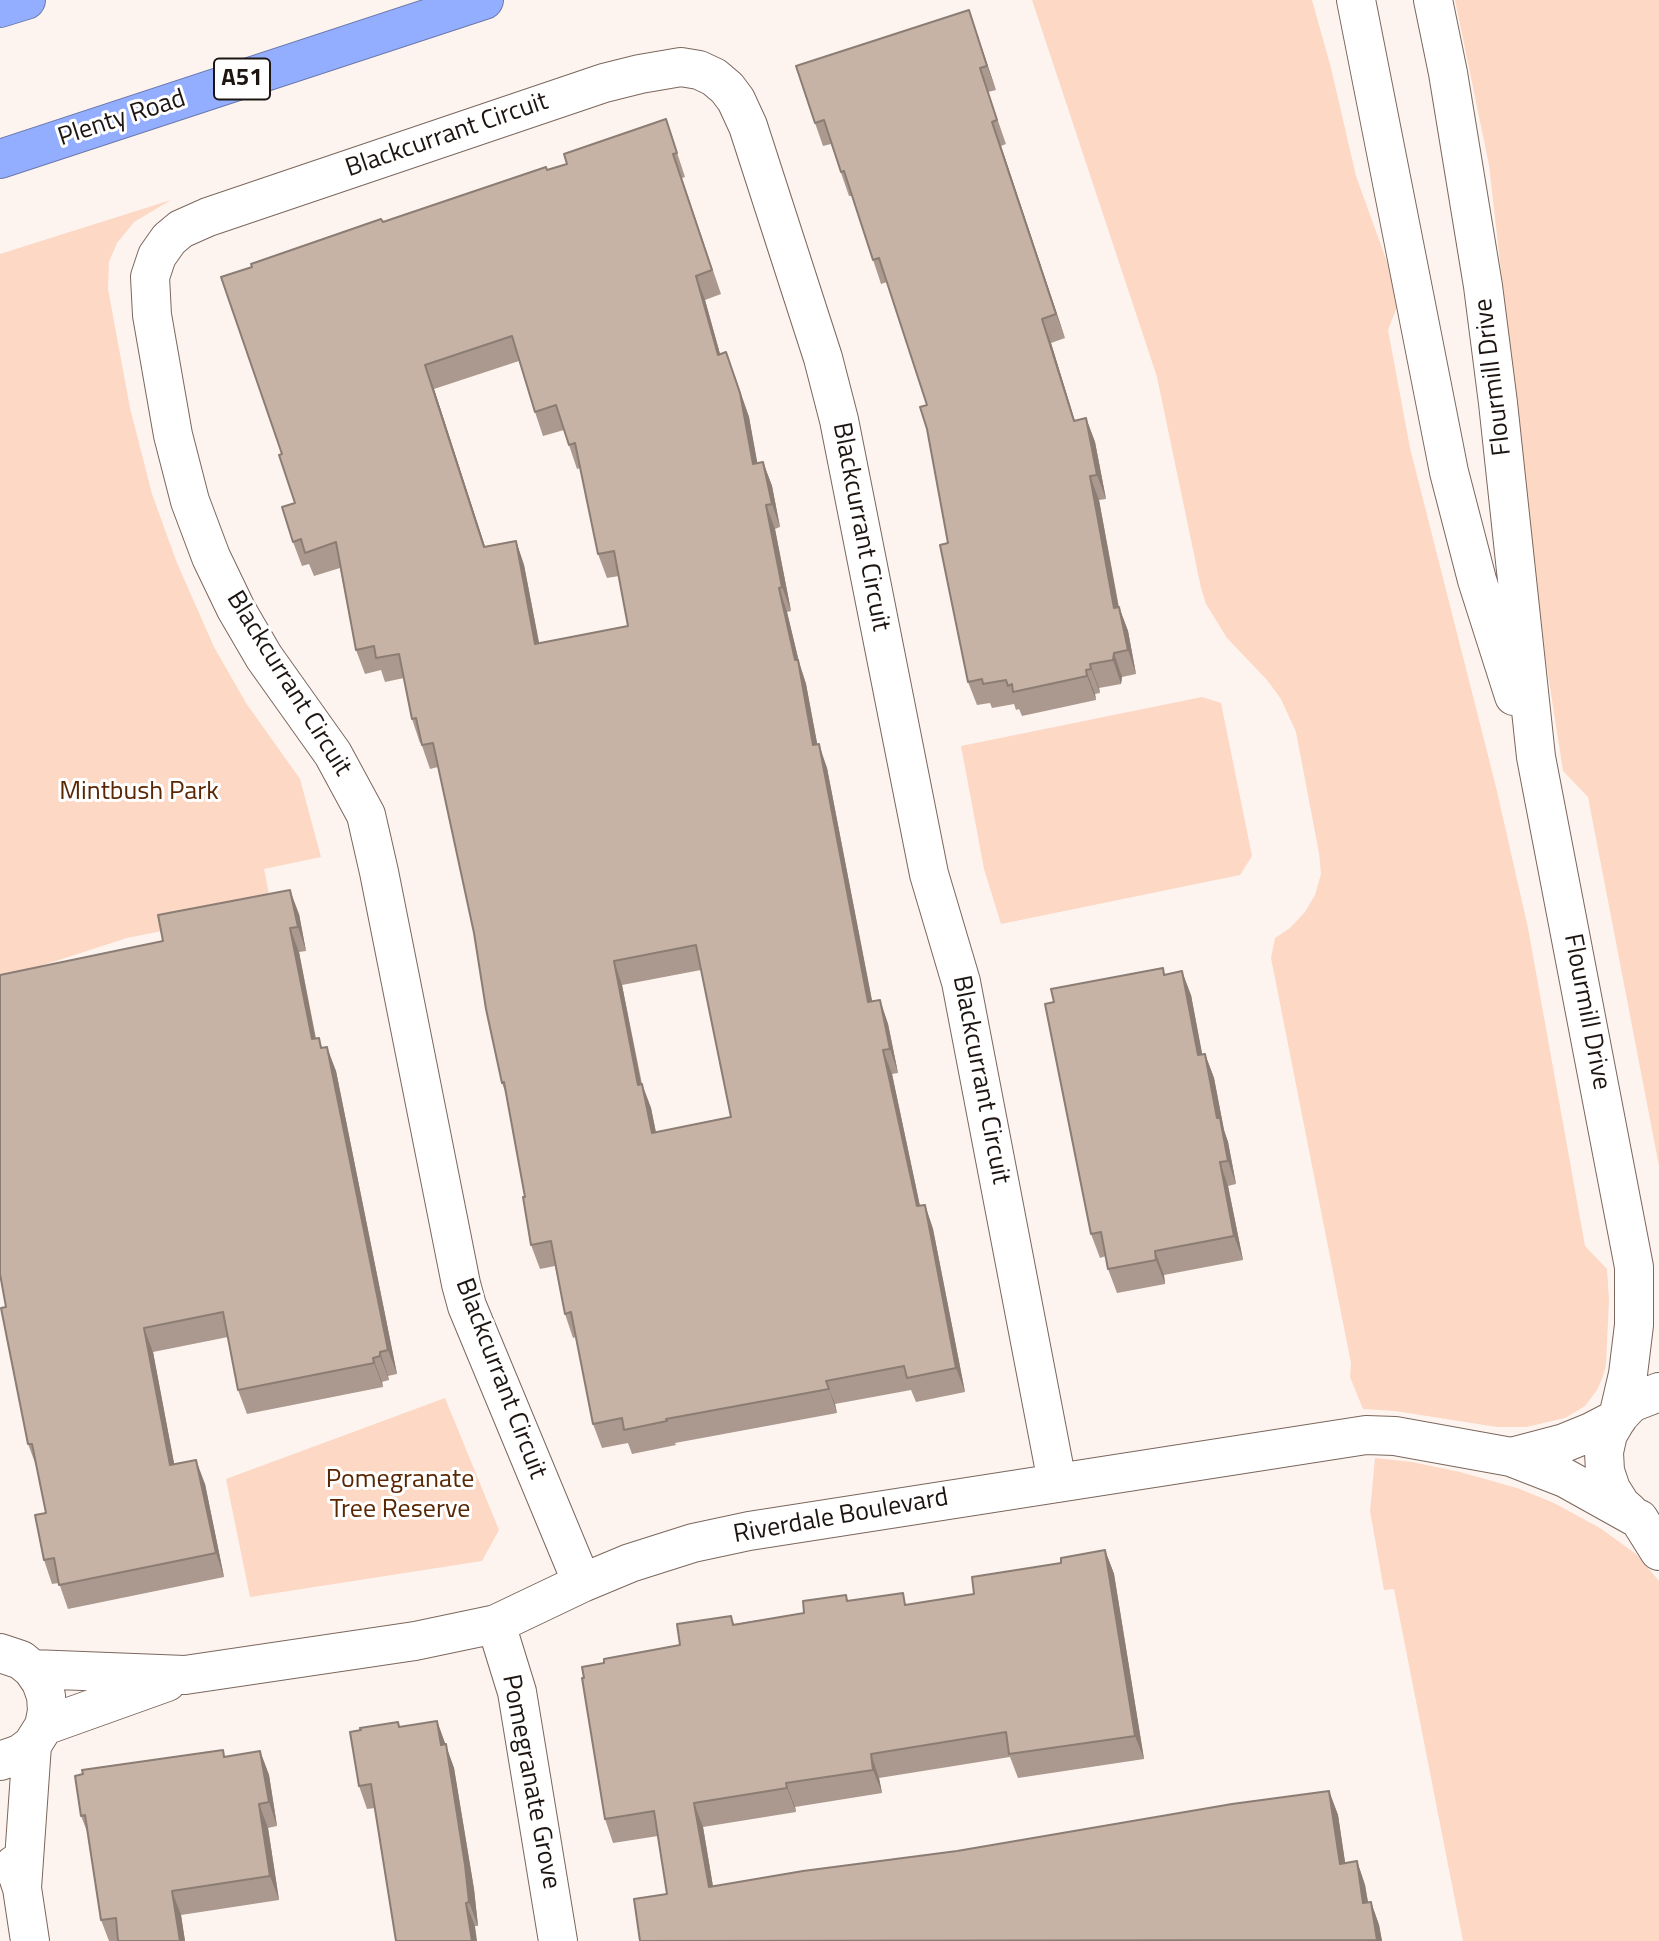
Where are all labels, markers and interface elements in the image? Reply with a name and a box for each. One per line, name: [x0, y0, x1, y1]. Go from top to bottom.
road number: A51: [214, 58, 270, 100]
street label: Plenty Road: [54, 84, 190, 154]
street label: Blackcurrant Circuit: [342, 87, 552, 185]
street label: Flourmill Drive: [1469, 297, 1519, 457]
street label: Blackcurrant Circuit: [824, 420, 896, 634]
street label: Blackcurrant Circuit: [219, 586, 357, 782]
park label: Mintbush Park: [59, 777, 219, 809]
street label: Flourmill Drive: [1556, 931, 1616, 1093]
street label: Blackcurrant Circuit: [944, 973, 1016, 1187]
street label: Blackcurrant Circuit: [447, 1274, 553, 1484]
park label: Pomegranate Tree Reserve: [326, 1465, 474, 1526]
street label: Riverdale Boulevard: [731, 1483, 951, 1551]
street label: Pomegranate Grove: [494, 1672, 566, 1892]

